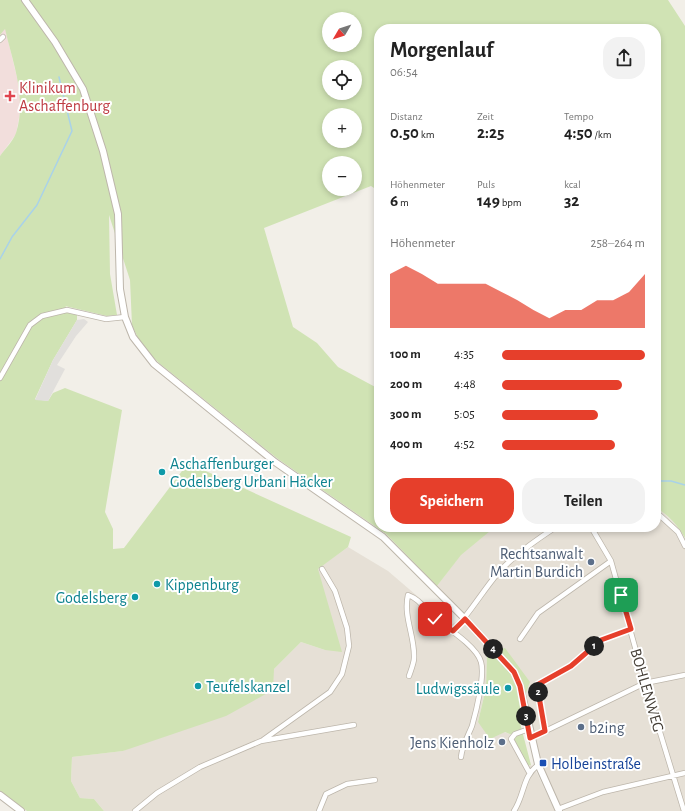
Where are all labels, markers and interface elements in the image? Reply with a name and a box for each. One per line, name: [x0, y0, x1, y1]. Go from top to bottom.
north arrow: [322, 12, 362, 52]
map controls: [322, 12, 362, 196]
button: share: [603, 37, 645, 79]
text: Morgenlauf: [390, 39, 493, 61]
button: locate: [322, 60, 362, 100]
text: 06:54: [390, 66, 418, 79]
place label: Klinikum Aschaffenburg: [19, 80, 110, 114]
marker: Klinikum Aschaffenburg: [4, 90, 16, 102]
button: +: [322, 108, 362, 148]
text: Distanz: [390, 111, 423, 122]
text: Zeit: [477, 111, 494, 122]
text: Tempo: [564, 111, 594, 122]
text: 0.50: [390, 124, 419, 141]
text: 2:25: [477, 124, 504, 141]
text: 4:50: [564, 124, 593, 141]
text: km: [419, 129, 435, 140]
text: /km: [593, 129, 611, 140]
button: −: [322, 156, 362, 196]
text: Höhenmeter: [390, 179, 445, 190]
text: Puls: [477, 179, 495, 190]
text: kcal: [564, 179, 581, 190]
text: 6: [390, 192, 398, 209]
text: 149: [477, 192, 500, 209]
text: 32: [564, 192, 579, 209]
text: m: [398, 197, 409, 208]
text: bpm: [500, 197, 522, 208]
text: Höhenmeter: [390, 237, 455, 250]
text: 258–264 m: [590, 237, 645, 250]
text: 100 m: [390, 348, 421, 361]
text: 4:35: [454, 348, 474, 361]
text: 200 m: [390, 378, 422, 391]
text: 4:48: [454, 378, 476, 391]
text: 300 m: [390, 408, 422, 421]
text: 5:05: [454, 408, 475, 421]
text: 400 m: [390, 438, 423, 451]
text: 4:52: [454, 438, 475, 451]
place label: Aschaffenburger Godelsberg Urbani Häcker: [170, 456, 334, 490]
marker: Aschaffenburger Godelsberg Urbani Häcker: [157, 467, 167, 477]
button: Speichern: [390, 478, 514, 524]
button: Teilen: [522, 478, 645, 524]
place label: Rechtsanwalt Martin Burdich: [490, 546, 583, 580]
marker: Rechtsanwalt Martin Burdich: [586, 557, 596, 567]
place label: Kippenburg: [165, 577, 239, 593]
pin: [604, 578, 638, 612]
marker: Kippenburg: [152, 579, 162, 589]
icon: arrive: [610, 584, 632, 606]
place label: Godelsberg: [56, 590, 127, 606]
marker: Godelsberg: [130, 592, 140, 602]
pin: [418, 602, 452, 636]
icon: check: [424, 608, 446, 630]
pin: 1: [584, 636, 604, 656]
pin: 4: [483, 639, 503, 659]
text: 1: [592, 640, 596, 651]
text: 4: [490, 643, 496, 654]
street label: BOHLENWEG: [627, 647, 667, 734]
place label: Teufelskanzel: [206, 679, 290, 695]
marker: Teufelskanzel: [193, 681, 203, 691]
place label: Ludwigssäule: [416, 681, 500, 697]
pin: 2: [528, 682, 548, 702]
marker: Ludwigssäule: [503, 683, 513, 693]
text: 2: [535, 686, 541, 697]
pin: 3: [516, 706, 536, 726]
text: 3: [524, 710, 528, 721]
place label: b2ing: [589, 720, 625, 736]
marker: b2ing: [576, 722, 586, 732]
place label: Jens Kienholz: [410, 735, 494, 751]
marker: Jens Kienholz: [497, 737, 507, 747]
place label: Holbeinstraße: [551, 756, 641, 772]
marker: Holbeinstraße: [538, 758, 548, 768]

